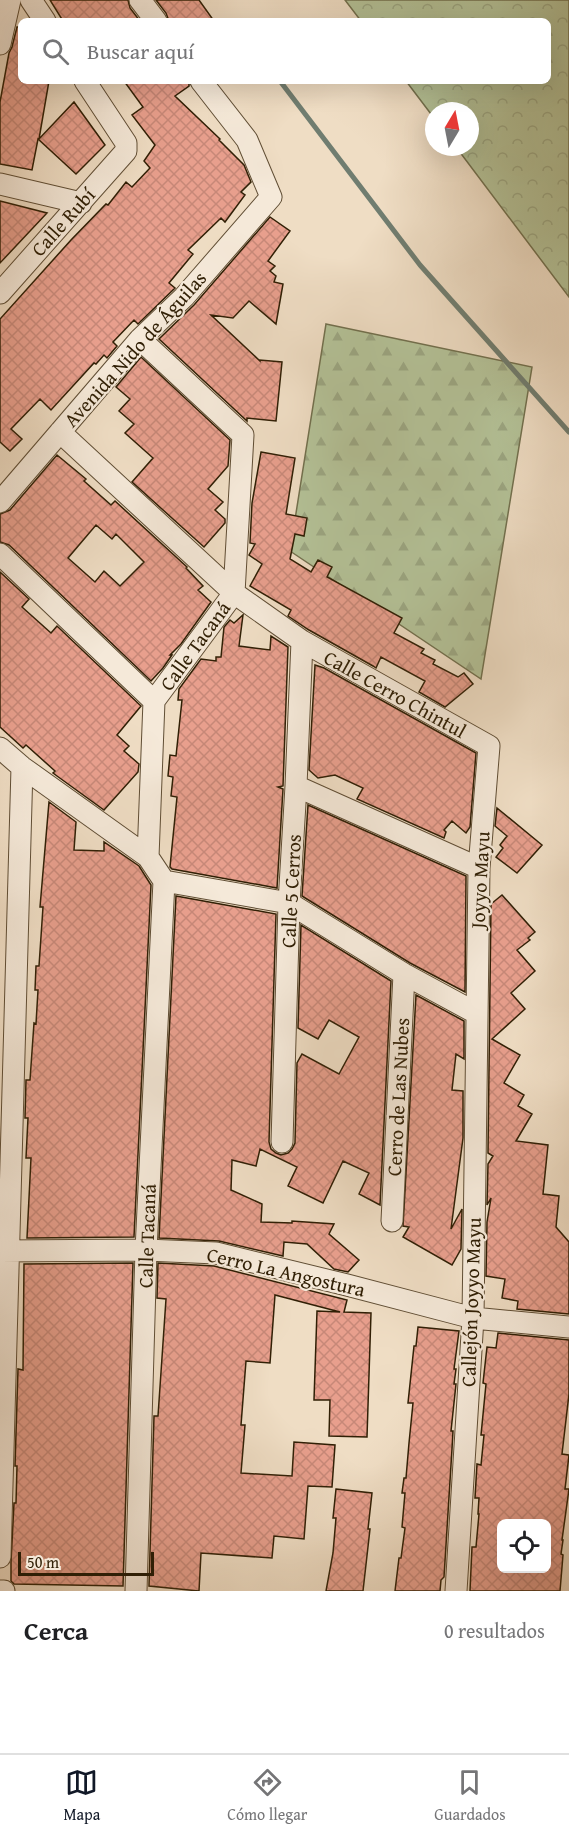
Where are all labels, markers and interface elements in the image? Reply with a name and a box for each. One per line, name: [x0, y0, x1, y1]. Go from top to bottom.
search box: [18, 18, 551, 84]
icon: search: [39, 35, 72, 68]
text: Buscar aquí: [87, 35, 194, 67]
north arrow: [425, 102, 479, 156]
street label: Calle Rubí: [24, 181, 102, 262]
street label: Avenida Nido de Águilas: [56, 264, 213, 433]
street label: Calle Tacaná: [152, 595, 237, 696]
street label: Calle Cerro Chintul: [319, 642, 472, 745]
street label: Joyyo Mayu: [462, 830, 497, 932]
street label: Calle 5 Cerros: [273, 833, 308, 949]
street label: Cerro de Las Nubes: [379, 1017, 416, 1177]
street label: Calle Tacaná: [130, 1183, 163, 1289]
street label: Callejón Joyyo Mayu: [453, 1217, 488, 1387]
street label: Cerro La Angostura: [204, 1239, 369, 1304]
map controls: [497, 1519, 551, 1573]
button: locate: [497, 1519, 551, 1573]
scale bar: [18, 1549, 154, 1576]
text: 50 m: [27, 1550, 59, 1574]
text: Cerca: [24, 1611, 88, 1650]
text: 0 resultados: [444, 1616, 545, 1645]
tab: Mapa: [63, 1766, 100, 1826]
tab: Cómo llegar: [227, 1766, 307, 1826]
tab: Guardados: [434, 1766, 506, 1826]

